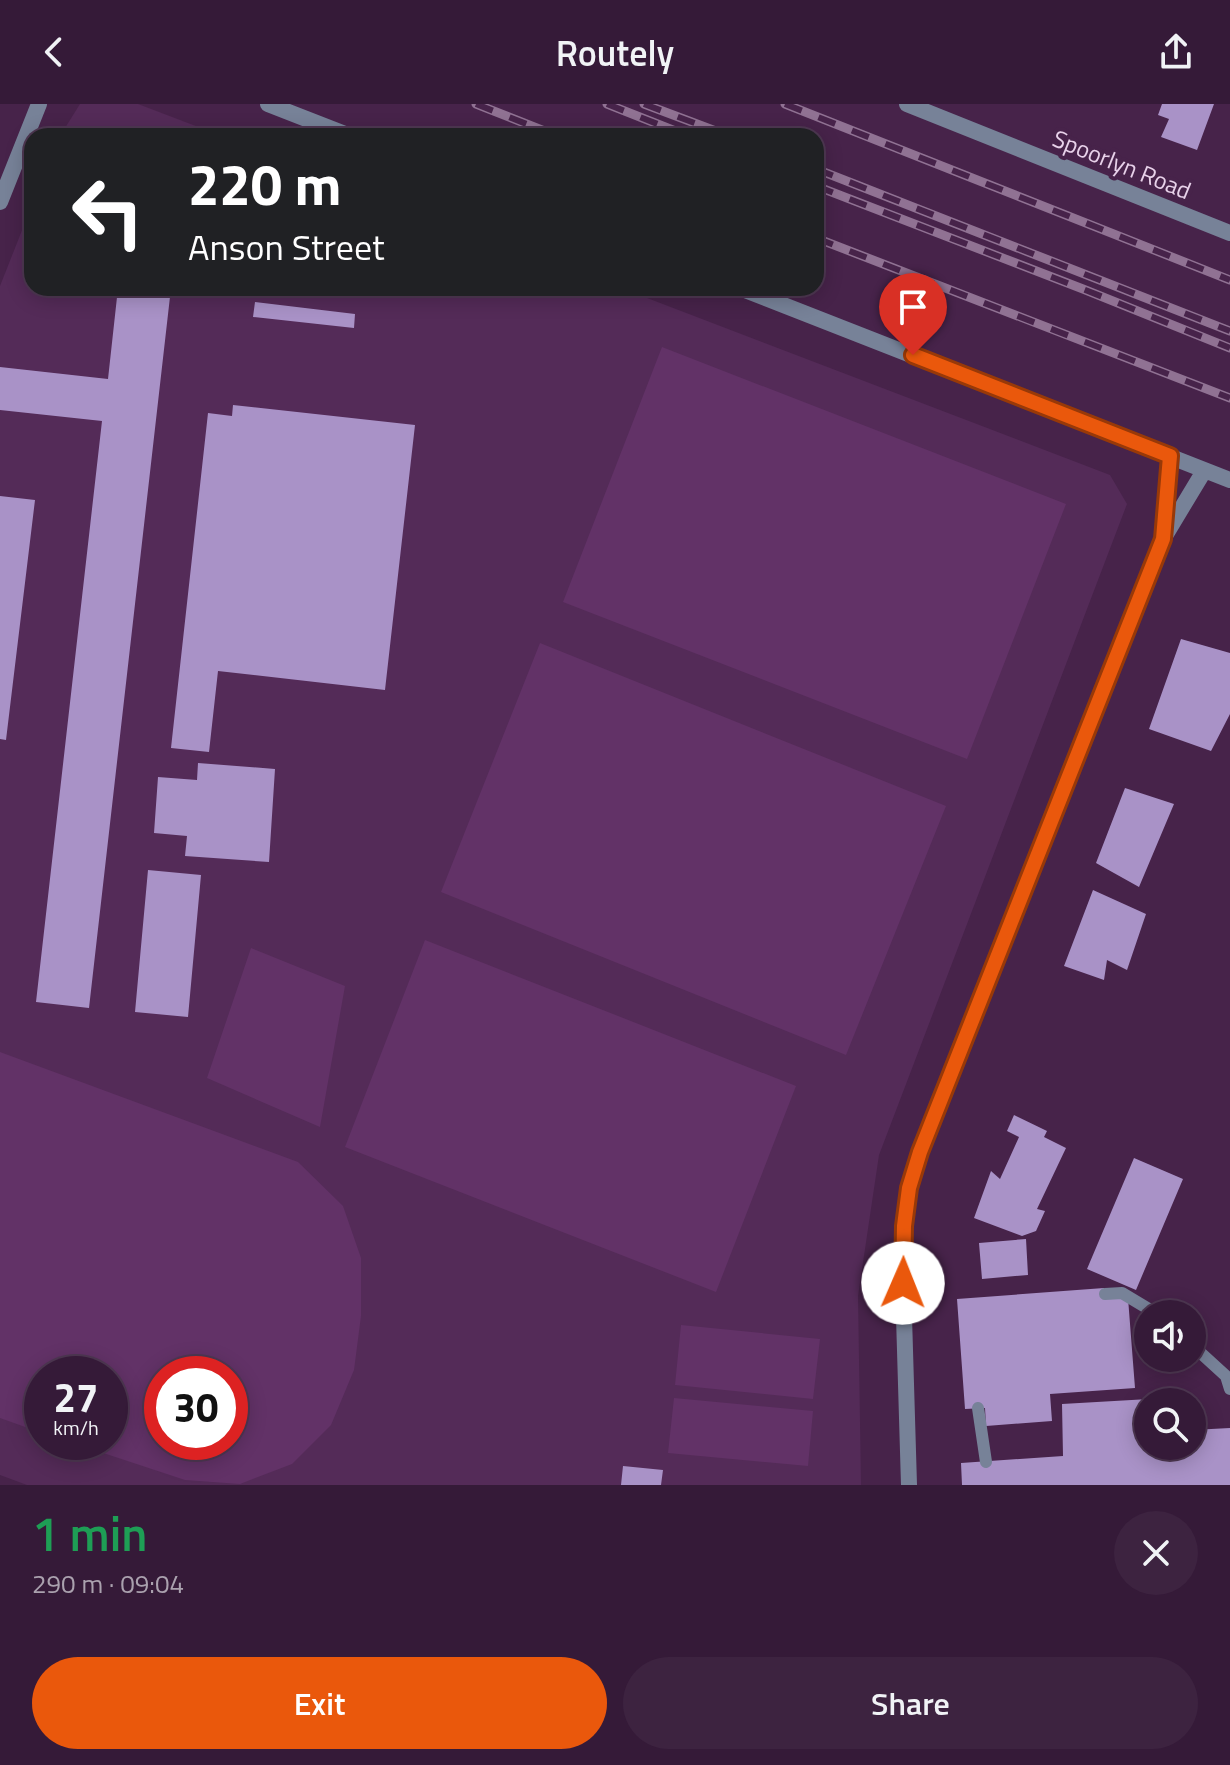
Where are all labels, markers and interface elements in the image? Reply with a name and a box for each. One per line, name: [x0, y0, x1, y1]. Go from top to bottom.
text: Routely: [556, 25, 674, 80]
icon: back: [32, 30, 76, 74]
icon: share: [1154, 30, 1198, 74]
street label: Spoorlyn Road: [1047, 120, 1197, 208]
text: 220 m: [188, 142, 341, 227]
icon: left: [56, 160, 160, 264]
text: Anson Street: [188, 219, 385, 274]
pin: [879, 273, 947, 355]
icon: arrive: [891, 285, 935, 329]
position arrow: [861, 1241, 945, 1325]
map controls: [1134, 1300, 1206, 1460]
button: sound: [1134, 1300, 1206, 1372]
speed limit sign: 30: [144, 1356, 248, 1460]
text: 27: [54, 1367, 98, 1428]
button: search: [1134, 1388, 1206, 1460]
text: km/h: [53, 1412, 99, 1443]
text: 1 min: [32, 1497, 147, 1570]
button: close: [1114, 1511, 1198, 1595]
text: 290 m · 09:04: [32, 1564, 184, 1603]
button: Exit: [32, 1657, 607, 1749]
button: Share: [623, 1657, 1198, 1749]

